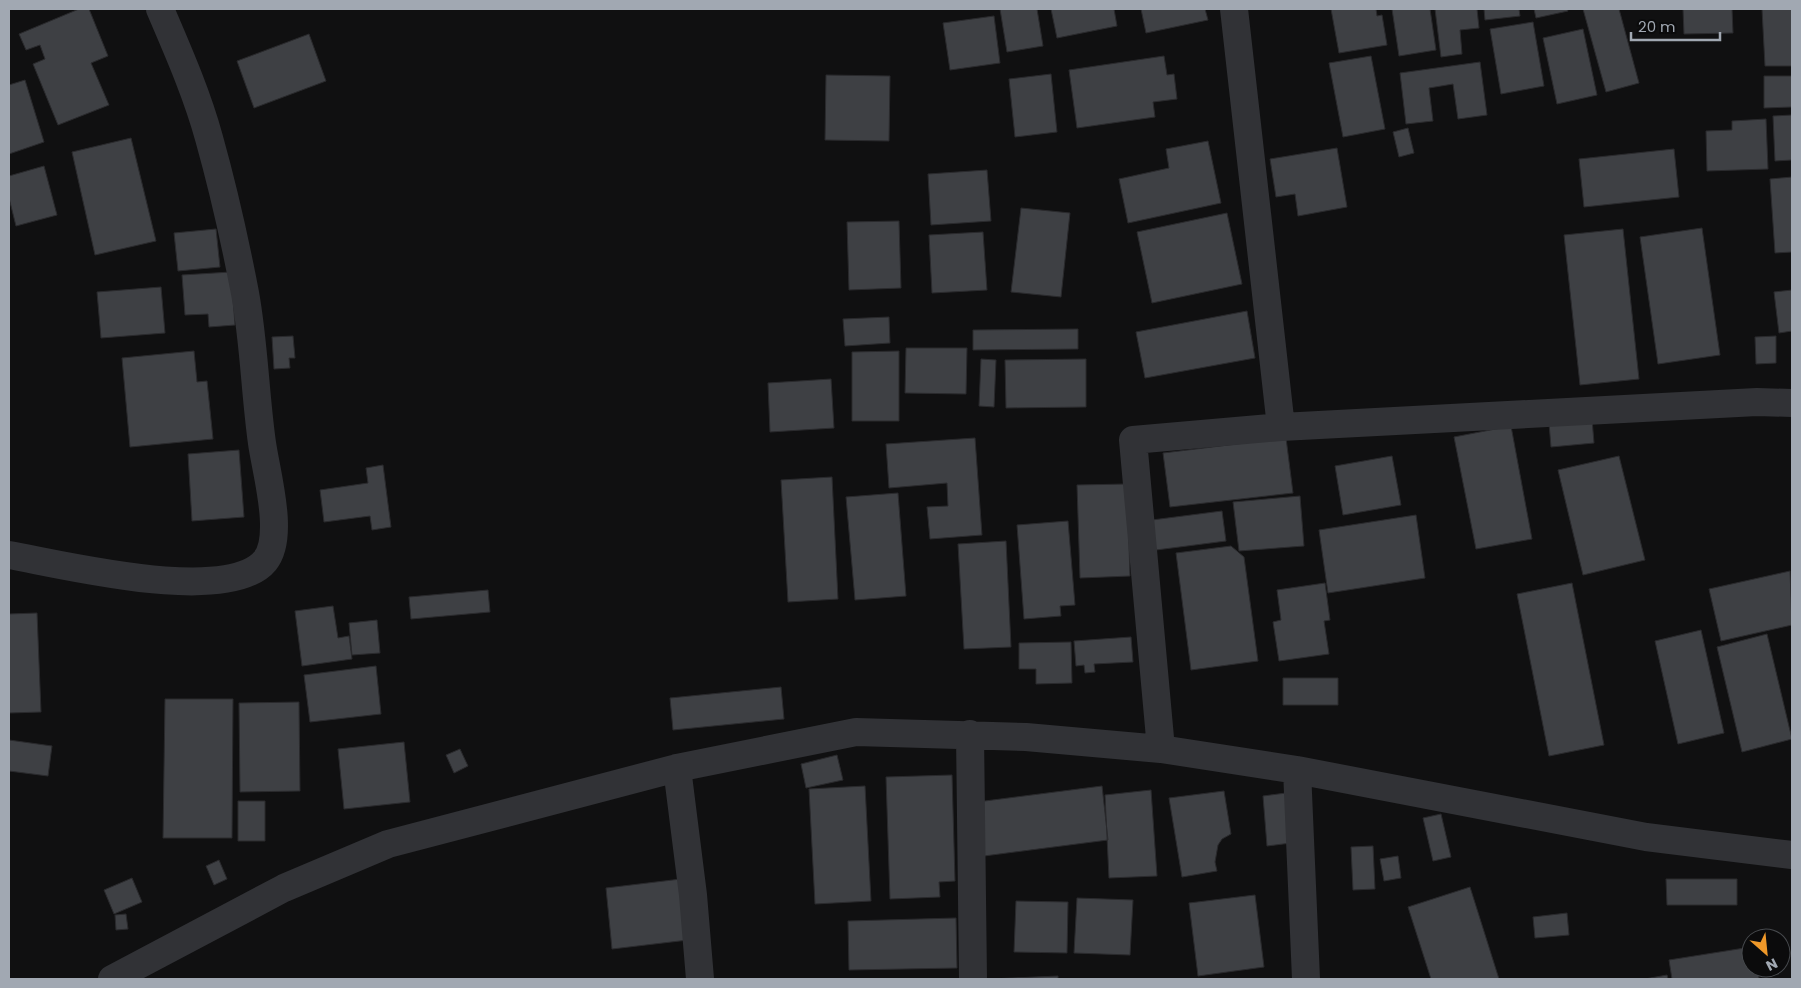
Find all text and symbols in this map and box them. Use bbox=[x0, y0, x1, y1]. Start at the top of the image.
scale bar bbox=[1631, 10, 1720, 42]
text: 20 m bbox=[1638, 16, 1676, 37]
north arrow bbox=[1741, 928, 1791, 978]
text: N bbox=[1763, 953, 1781, 976]

